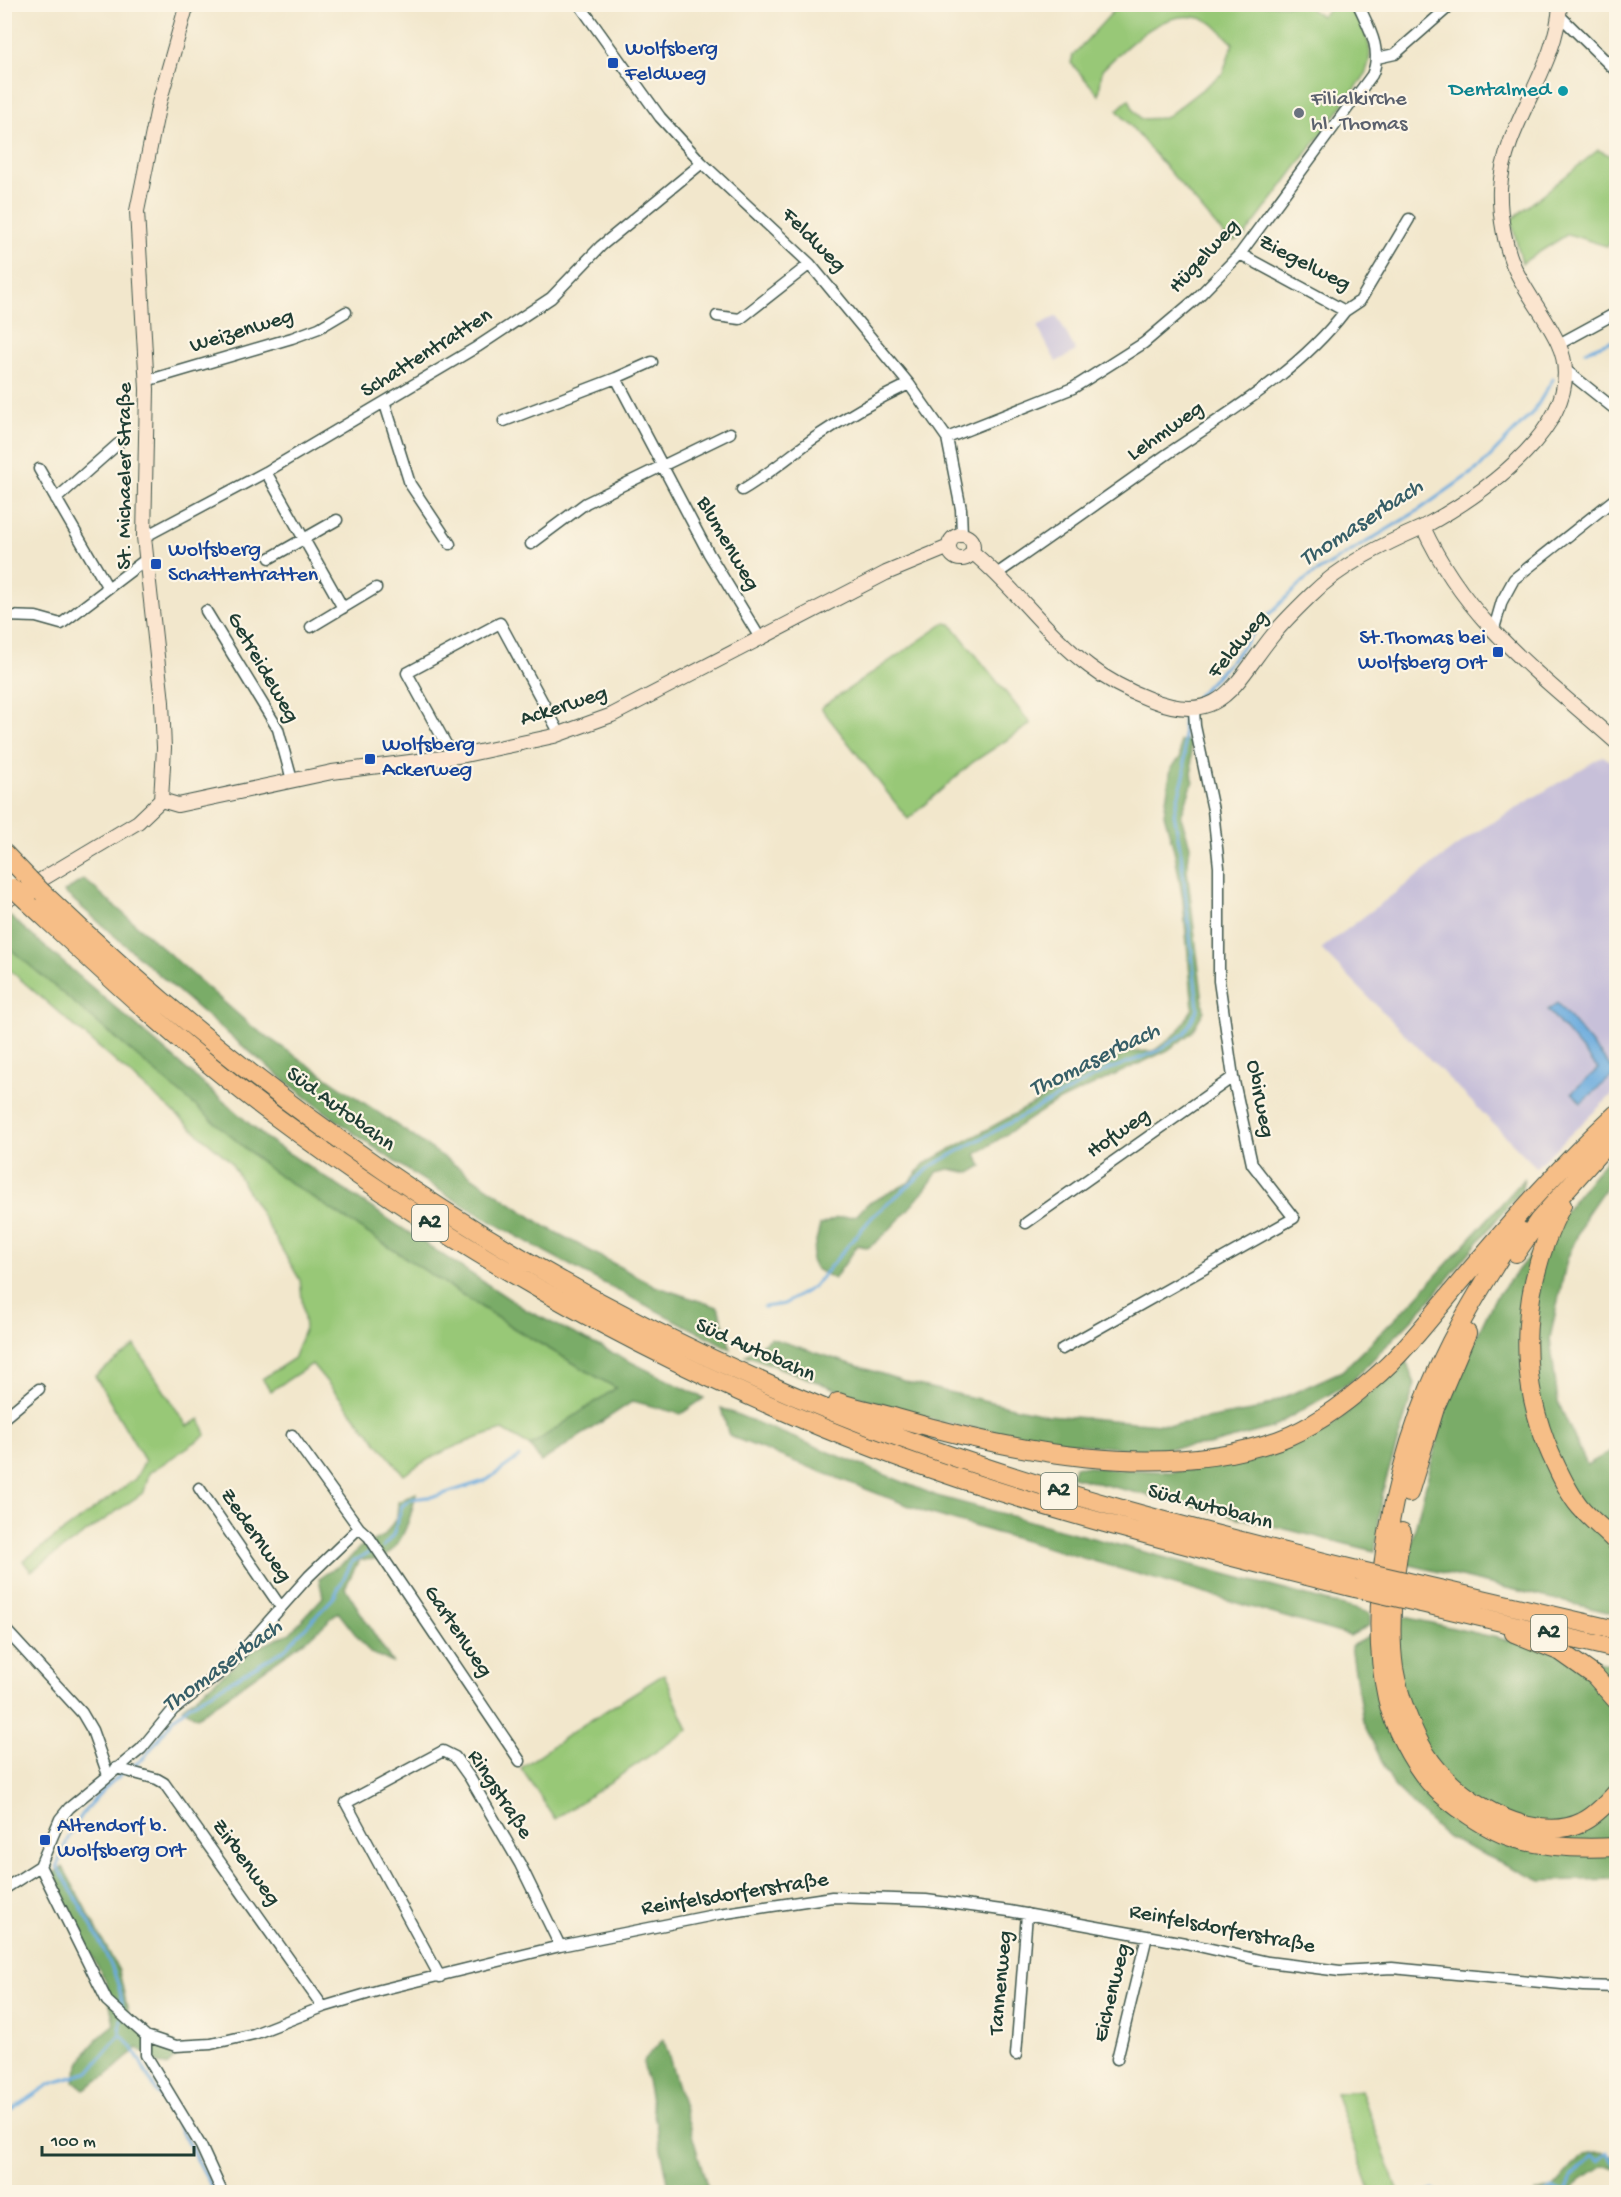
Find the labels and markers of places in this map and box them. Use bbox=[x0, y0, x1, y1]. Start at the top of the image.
place label: Wolfsberg Feldweg bbox=[624, 37, 718, 88]
marker: Wolfsberg Feldweg bbox=[606, 56, 620, 70]
place label: Dentalmed bbox=[1447, 78, 1553, 104]
marker: Dentalmed bbox=[1556, 84, 1570, 98]
place label: Filialkirche hl. Thomas bbox=[1310, 87, 1408, 138]
marker: Filialkirche hl. Thomas bbox=[1292, 106, 1306, 120]
place label: Wolfsberg Schattentratten bbox=[168, 538, 319, 589]
marker: Wolfsberg Schattentratten bbox=[149, 557, 163, 571]
place label: St.Thomas bei Wolfsberg Ort bbox=[1358, 626, 1488, 677]
marker: St.Thomas bei Wolfsberg Ort bbox=[1491, 645, 1505, 659]
place label: Wolfsberg Ackerweg bbox=[382, 733, 475, 784]
marker: Wolfsberg Ackerweg bbox=[363, 752, 377, 766]
place label: Altendorf b. Wolfsberg Ort bbox=[57, 1814, 187, 1865]
marker: Altendorf b. Wolfsberg Ort bbox=[38, 1833, 52, 1847]

